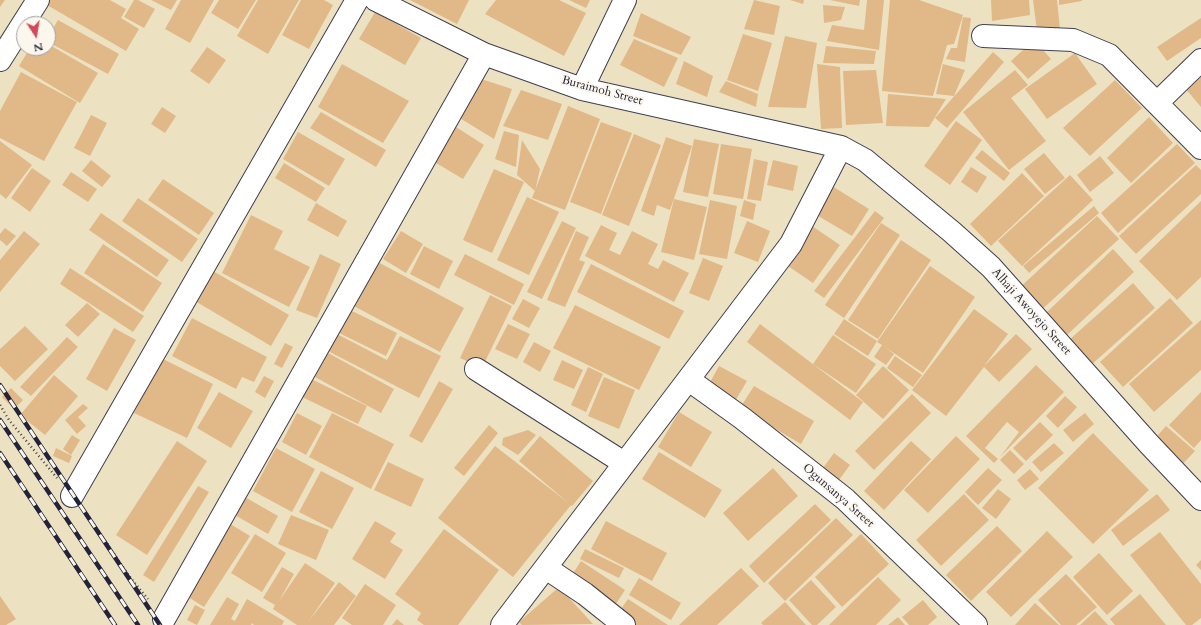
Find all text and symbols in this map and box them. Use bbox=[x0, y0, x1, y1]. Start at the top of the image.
north arrow bbox=[16, 16, 56, 56]
text: N bbox=[32, 39, 45, 56]
street label: Buraimoh Street bbox=[560, 73, 644, 109]
street label: Alhaji Awoyejo Street bbox=[988, 266, 1074, 358]
street label: Ogunsanya Street bbox=[799, 461, 877, 531]

